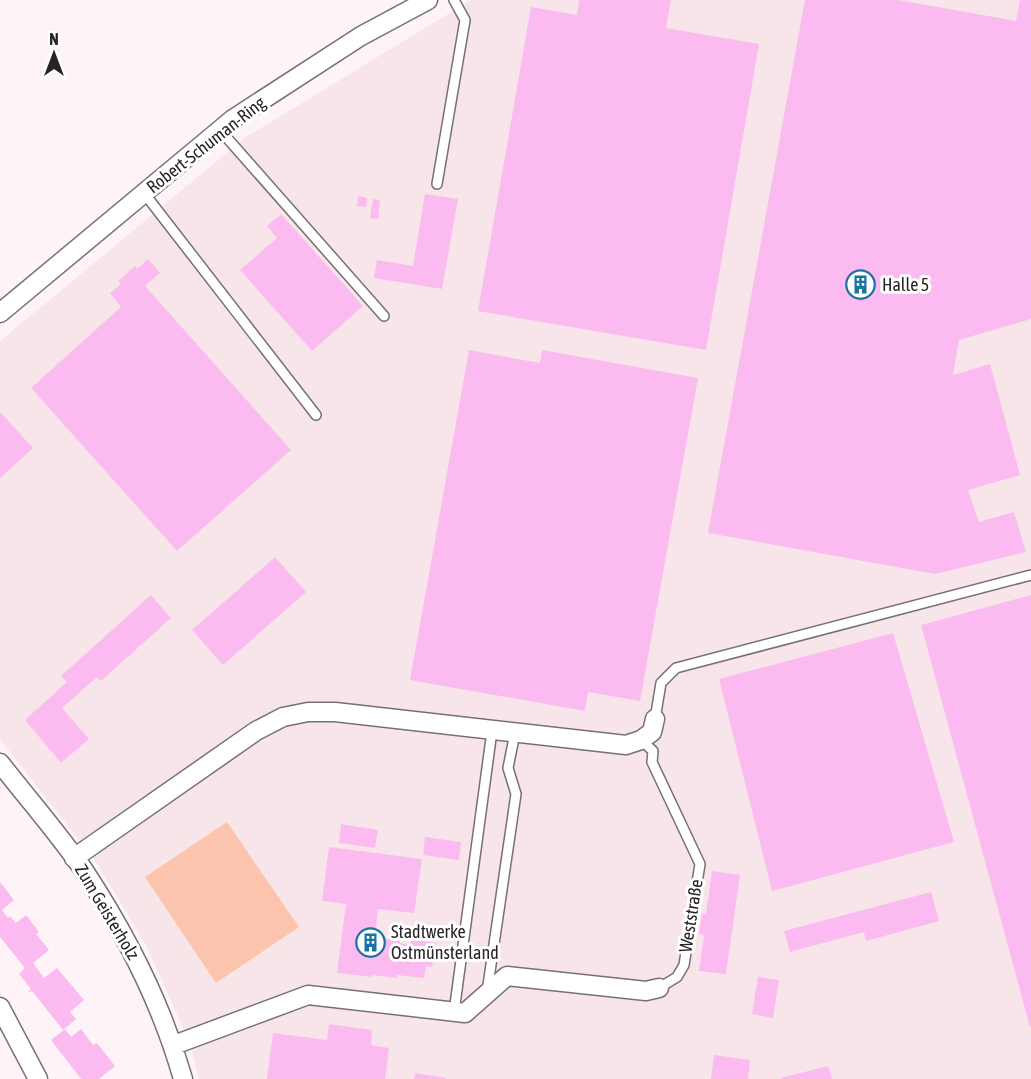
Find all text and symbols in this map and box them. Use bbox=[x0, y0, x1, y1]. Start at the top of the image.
north arrow bbox=[24, 24, 84, 84]
text: N bbox=[49, 30, 59, 48]
street label: Robert-Schuman-Ring bbox=[142, 92, 269, 197]
building icon: Halle 5 bbox=[845, 269, 877, 301]
place label: Halle 5 bbox=[882, 274, 929, 295]
street label: Zum Geisterholz bbox=[71, 860, 144, 964]
street label: Weststraße bbox=[674, 878, 707, 954]
place label: Stadtwerke Ostmünsterland bbox=[391, 921, 499, 963]
building icon: Stadtwerke Ostmünsterland bbox=[354, 926, 386, 958]

